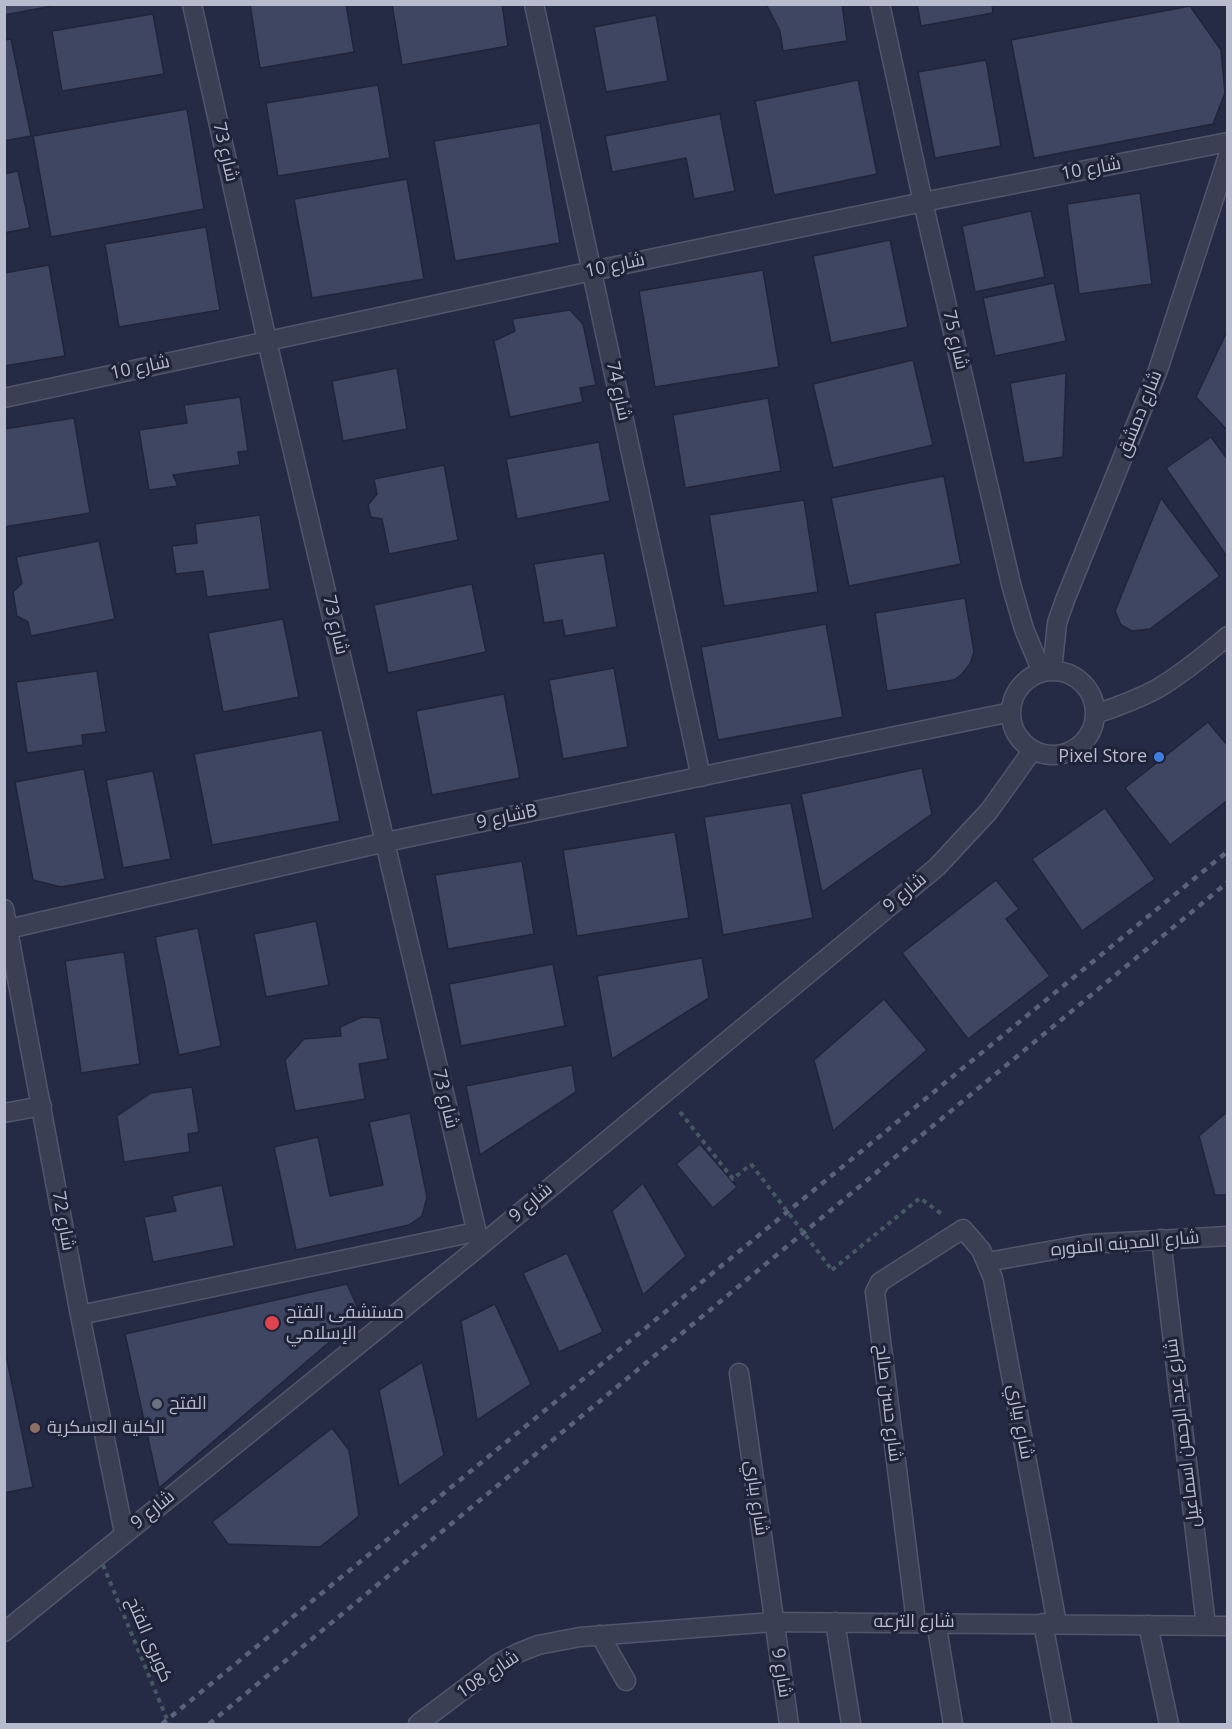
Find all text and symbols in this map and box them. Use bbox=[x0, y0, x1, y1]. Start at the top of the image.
street label: شارع 73 bbox=[208, 120, 242, 184]
street label: شارع 10 bbox=[1059, 153, 1123, 185]
street label: شارع 10 bbox=[583, 249, 647, 283]
street label: شارع 75 bbox=[938, 308, 972, 372]
street label: شارع 10 bbox=[108, 351, 172, 385]
street label: شارع 74 bbox=[601, 359, 635, 423]
street label: شارع دمشق bbox=[1113, 368, 1167, 460]
street label: شارع 73 bbox=[318, 593, 352, 657]
place label: Pixel Store bbox=[1058, 746, 1147, 768]
marker: Pixel Store bbox=[1152, 750, 1166, 764]
street label: شارع 9B bbox=[475, 800, 539, 834]
street label: شارع 9 bbox=[879, 869, 931, 917]
street label: شارع 73 bbox=[428, 1067, 462, 1131]
street label: شارع 9 bbox=[505, 1179, 557, 1227]
street label: شارع 72 bbox=[47, 1190, 79, 1252]
street label: شارع المدينه المنوره bbox=[1050, 1227, 1200, 1261]
place label: مستشفى الفتح الإسلامي bbox=[286, 1302, 404, 1344]
marker: مستشفى الفتح الإسلامي bbox=[263, 1314, 281, 1332]
street label: شارع عبد الرحمن اسماعيل bbox=[1161, 1337, 1205, 1529]
street label: شارع حسن صالح bbox=[870, 1343, 906, 1463]
street label: شارع بياري bbox=[1003, 1383, 1037, 1461]
place label: الفتح bbox=[169, 1393, 207, 1415]
marker: الفتح bbox=[150, 1397, 164, 1411]
place label: الكلية العسكرية bbox=[47, 1417, 165, 1439]
marker: الكلية العسكرية bbox=[28, 1421, 42, 1435]
street label: شارع بباري bbox=[740, 1459, 772, 1537]
street label: شارع 9 bbox=[127, 1486, 179, 1534]
street label: كوبرى الفتح bbox=[121, 1594, 177, 1686]
street label: شارع الترعه bbox=[873, 1611, 955, 1633]
street label: شارع 108 bbox=[453, 1646, 523, 1704]
street label: شارع 9 bbox=[766, 1647, 796, 1699]

